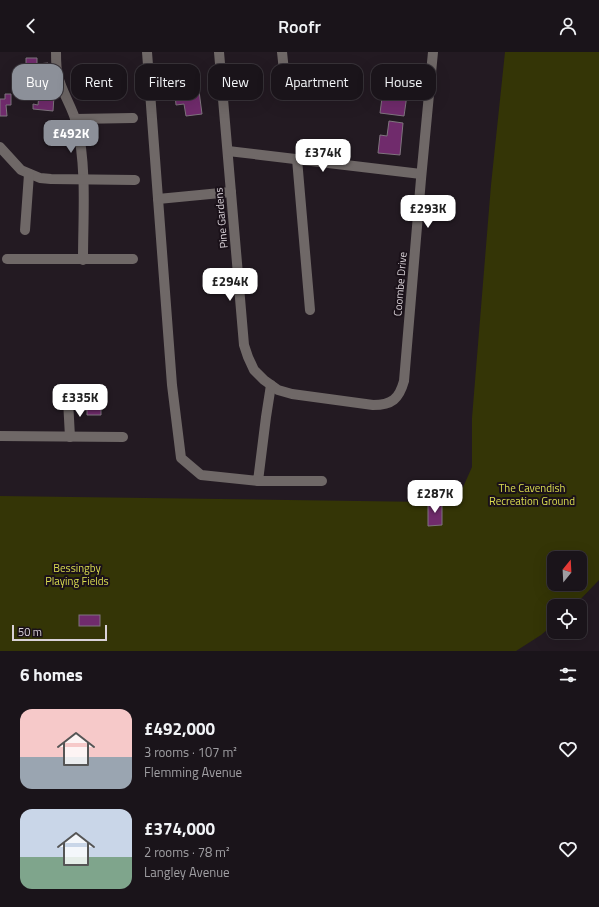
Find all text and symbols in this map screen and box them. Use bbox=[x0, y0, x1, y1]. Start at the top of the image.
text: Roofr bbox=[278, 13, 321, 40]
icon: back bbox=[20, 15, 42, 37]
icon: person bbox=[557, 15, 579, 37]
chip: Buy bbox=[12, 64, 63, 100]
chip: Rent bbox=[71, 64, 127, 100]
chip: Filters bbox=[135, 64, 200, 100]
chip: New bbox=[208, 64, 263, 100]
chip: Apartment bbox=[271, 64, 363, 100]
chip: House bbox=[371, 64, 436, 100]
pin: £492K bbox=[43, 120, 99, 154]
text: £492K bbox=[53, 123, 89, 143]
pin: £374K bbox=[295, 139, 351, 173]
text: £374K bbox=[305, 142, 341, 162]
street label: Pine Gardens bbox=[210, 187, 232, 249]
pin: £293K bbox=[400, 195, 456, 229]
text: £293K bbox=[410, 198, 446, 218]
street label: Coombe Drive bbox=[389, 251, 411, 317]
pin: £294K bbox=[202, 268, 258, 302]
text: £294K bbox=[212, 271, 248, 291]
pin: £335K bbox=[52, 384, 108, 418]
text: £335K bbox=[62, 387, 98, 407]
pin: £287K bbox=[407, 480, 463, 514]
park label: The Cavendish Recreation Ground bbox=[489, 480, 575, 509]
text: £287K bbox=[417, 483, 453, 503]
north arrow bbox=[547, 551, 587, 591]
map controls bbox=[547, 551, 587, 639]
park label: Bessingby Playing Fields bbox=[45, 560, 109, 589]
button: locate bbox=[547, 599, 587, 639]
scale bar bbox=[12, 623, 107, 642]
text: 50 m bbox=[18, 624, 42, 640]
text: 6 homes bbox=[20, 662, 83, 688]
icon: filters bbox=[557, 664, 579, 686]
text: £492,000 bbox=[144, 716, 215, 742]
icon: home bbox=[52, 725, 100, 773]
icon: heart bbox=[557, 738, 579, 760]
text: 3 rooms · 107 m² bbox=[144, 742, 237, 762]
text: Flemming Avenue bbox=[144, 762, 242, 782]
text: £374,000 bbox=[144, 816, 215, 842]
icon: home bbox=[52, 825, 100, 873]
icon: heart bbox=[557, 838, 579, 860]
text: 2 rooms · 78 m² bbox=[144, 842, 230, 862]
text: Langley Avenue bbox=[144, 862, 230, 882]

